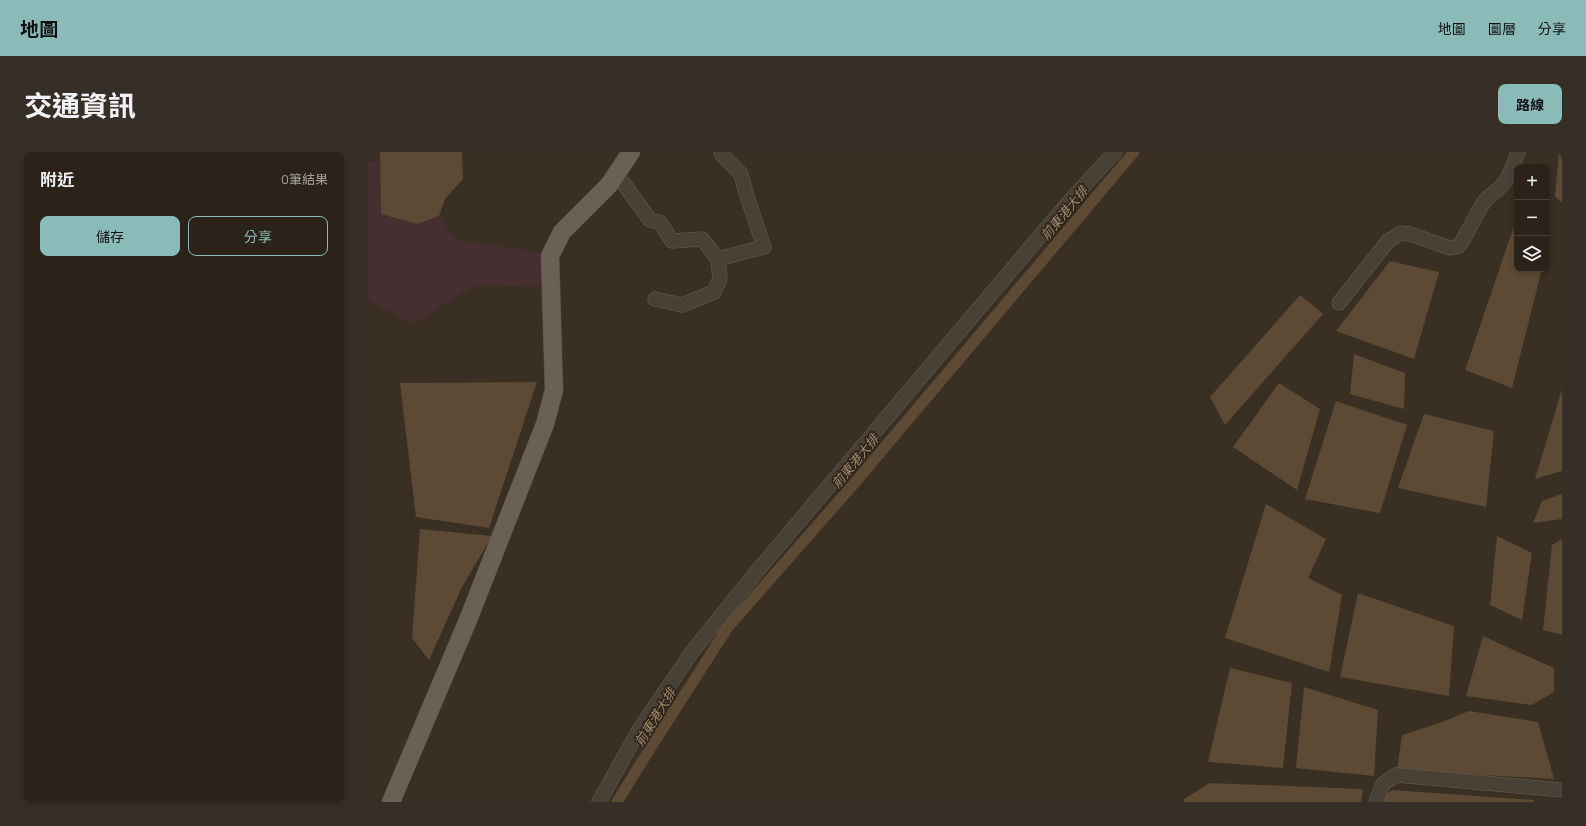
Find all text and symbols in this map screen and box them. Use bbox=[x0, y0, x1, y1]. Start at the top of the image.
text: 地圖 bbox=[20, 16, 58, 42]
text: 地圖 bbox=[1438, 19, 1466, 38]
text: 圖層 bbox=[1488, 19, 1516, 38]
text: 分享 bbox=[1538, 19, 1566, 38]
button: 路線 bbox=[1498, 84, 1562, 124]
text: 交通資訊 bbox=[24, 86, 136, 124]
map controls bbox=[1514, 164, 1550, 272]
button: + bbox=[1514, 164, 1550, 200]
text: 附近 bbox=[40, 168, 74, 191]
text: 0筆結果 bbox=[281, 170, 328, 188]
water label: 前東港大排 bbox=[1036, 181, 1093, 244]
button: − bbox=[1514, 200, 1550, 236]
button: 儲存 bbox=[40, 216, 180, 256]
button: 分享 bbox=[188, 216, 328, 256]
button: layers bbox=[1514, 236, 1550, 272]
water label: 前東港大排 bbox=[827, 429, 884, 492]
water label: 前東港大排 bbox=[630, 683, 681, 749]

